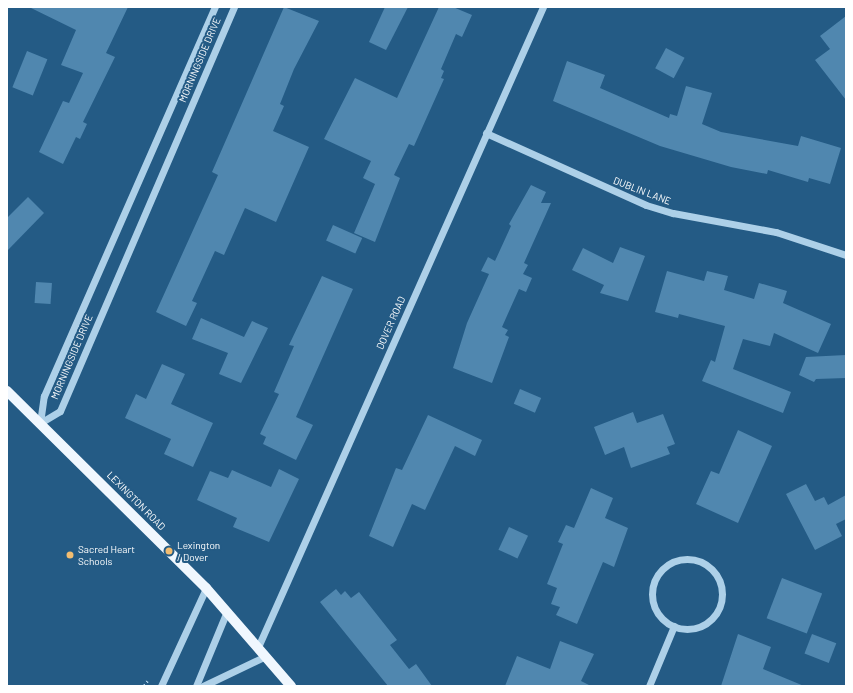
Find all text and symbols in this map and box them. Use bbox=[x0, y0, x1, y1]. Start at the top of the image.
street label: MORNINGSIDE DRIVE bbox=[177, 16, 223, 104]
street label: DUBLIN LANE bbox=[611, 175, 673, 207]
street label: DOVER ROAD bbox=[374, 295, 408, 351]
street label: MORNINGSIDE DRIVE bbox=[49, 313, 95, 401]
street label: LEXINGTON ROAD bbox=[104, 469, 168, 533]
place label: Lexington / Dover bbox=[177, 539, 220, 562]
place label: Sacred Heart Schools bbox=[78, 543, 135, 566]
marker: Lexington / Dover bbox=[164, 546, 174, 556]
marker: Sacred Heart Schools bbox=[65, 550, 75, 560]

